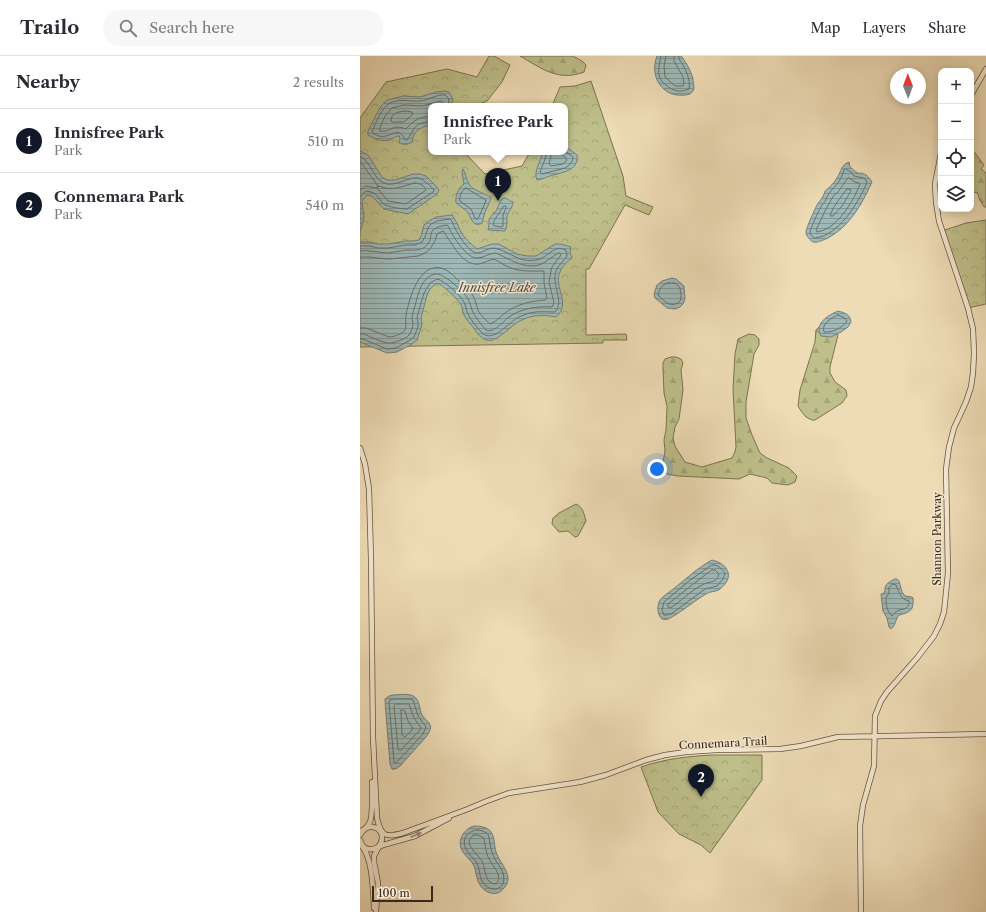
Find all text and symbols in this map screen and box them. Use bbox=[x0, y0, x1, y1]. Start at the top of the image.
search box bbox=[103, 10, 383, 46]
text: Trailo bbox=[20, 16, 79, 39]
icon: search bbox=[117, 17, 139, 39]
text: Search here bbox=[149, 18, 234, 37]
text: Map bbox=[810, 19, 840, 37]
text: Layers bbox=[862, 19, 906, 37]
text: Share bbox=[928, 19, 966, 37]
north arrow bbox=[890, 68, 926, 104]
map controls bbox=[938, 68, 974, 212]
button: + bbox=[938, 68, 974, 104]
text: Nearby bbox=[16, 72, 80, 92]
text: 2 results bbox=[293, 74, 344, 90]
popup bbox=[428, 103, 568, 155]
button: − bbox=[938, 104, 974, 140]
text: Innisfree Park bbox=[443, 112, 553, 131]
text: Innisfree Park bbox=[54, 123, 164, 142]
text: Park bbox=[443, 131, 471, 147]
text: 1 bbox=[26, 133, 32, 149]
text: 510 m bbox=[308, 133, 344, 149]
button: locate bbox=[938, 140, 974, 176]
text: Park bbox=[54, 142, 82, 158]
pin: 1 bbox=[485, 168, 511, 201]
button: layers bbox=[938, 176, 974, 212]
text: Connemara Park bbox=[54, 187, 184, 206]
text: 2 bbox=[25, 197, 33, 213]
text: 540 m bbox=[306, 197, 344, 213]
text: Park bbox=[54, 206, 82, 222]
water label: Innisfree Lake bbox=[457, 280, 537, 295]
your location bbox=[647, 459, 667, 479]
street label: Shannon Parkway bbox=[930, 491, 944, 586]
street label: Connemara Trail bbox=[678, 734, 768, 752]
pin: 2 bbox=[688, 764, 714, 797]
one-way arrow bbox=[410, 831, 422, 837]
scale bar bbox=[372, 884, 433, 903]
text: 100 m bbox=[378, 886, 410, 900]

